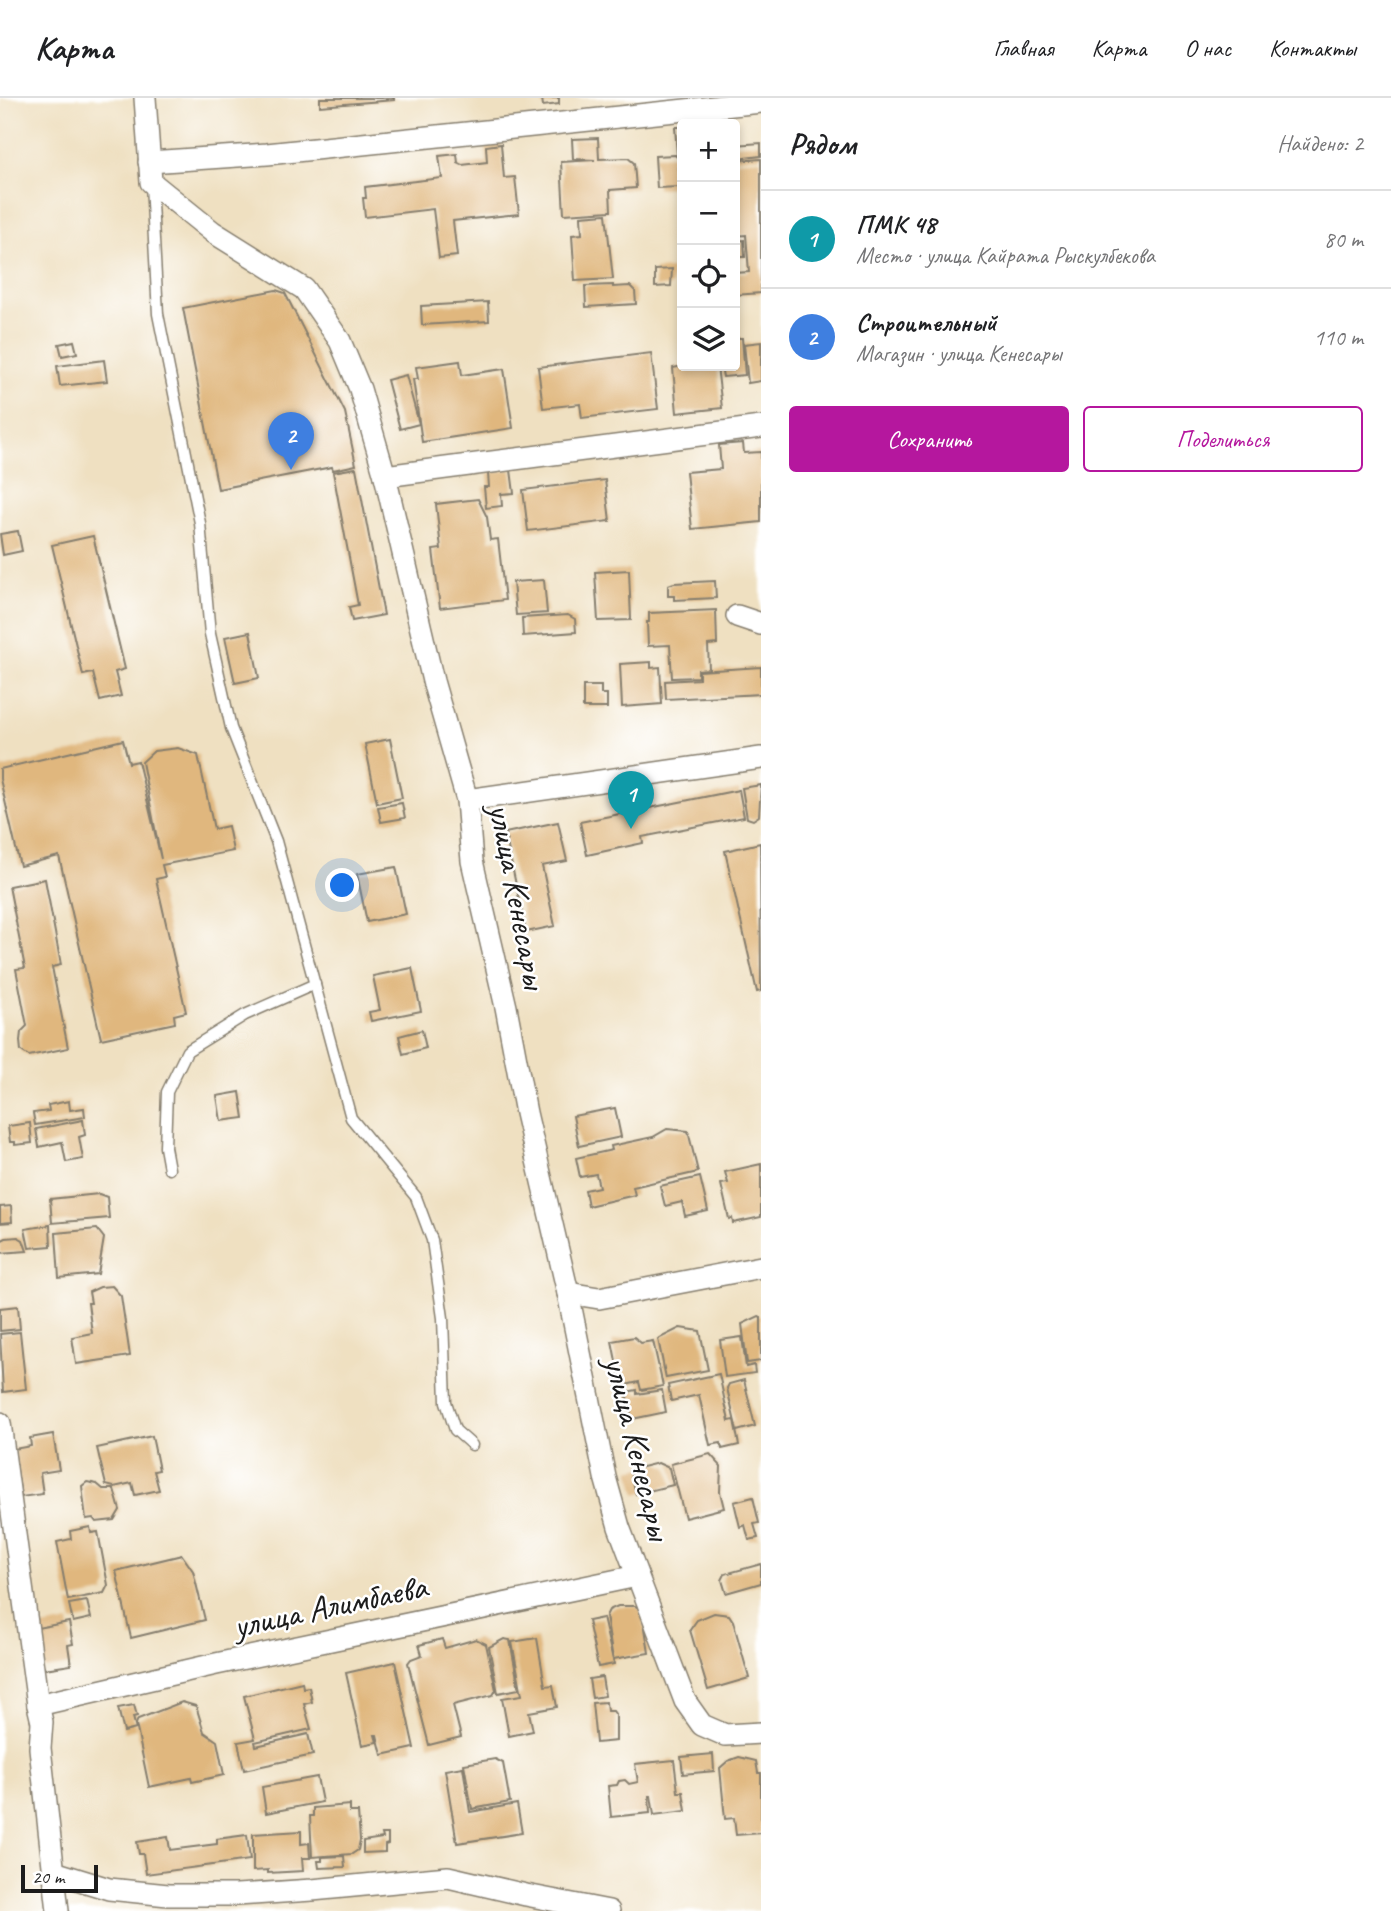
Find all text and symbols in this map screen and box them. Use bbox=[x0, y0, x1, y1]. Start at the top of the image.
text: Карта bbox=[35, 27, 114, 69]
text: Главная bbox=[993, 33, 1054, 63]
text: Карта bbox=[1092, 33, 1146, 63]
text: О нас bbox=[1184, 33, 1231, 63]
text: Контакты bbox=[1269, 33, 1356, 63]
map controls bbox=[677, 119, 740, 371]
button: + bbox=[677, 119, 740, 182]
text: Рядом bbox=[789, 125, 856, 163]
text: Найдено: 2 bbox=[1277, 129, 1363, 158]
button: − bbox=[677, 182, 740, 245]
text: ПМК 48 bbox=[856, 208, 936, 241]
text: 1 bbox=[807, 225, 817, 254]
text: 80 m bbox=[1324, 225, 1363, 254]
text: Место · улица Кайрата Рыскулбекова bbox=[856, 241, 1155, 270]
button: locate bbox=[677, 245, 740, 308]
text: Строительный bbox=[856, 306, 996, 339]
button: layers bbox=[677, 308, 740, 371]
text: 2 bbox=[807, 323, 817, 352]
text: 110 m bbox=[1314, 323, 1363, 352]
text: Магазин · улица Кенесары bbox=[856, 339, 1062, 368]
button: Сохранить bbox=[789, 406, 1069, 472]
button: Поделиться bbox=[1083, 406, 1363, 472]
pin: 2 bbox=[268, 412, 314, 470]
pin: 1 bbox=[608, 771, 654, 829]
street label: улица Кенесары bbox=[478, 798, 558, 995]
your location bbox=[325, 868, 359, 902]
street label: улица Кенесары bbox=[593, 1350, 683, 1547]
street label: улица Алимбаева bbox=[227, 1563, 433, 1649]
scale bar bbox=[21, 1862, 98, 1894]
text: 20 m bbox=[32, 1865, 64, 1889]

